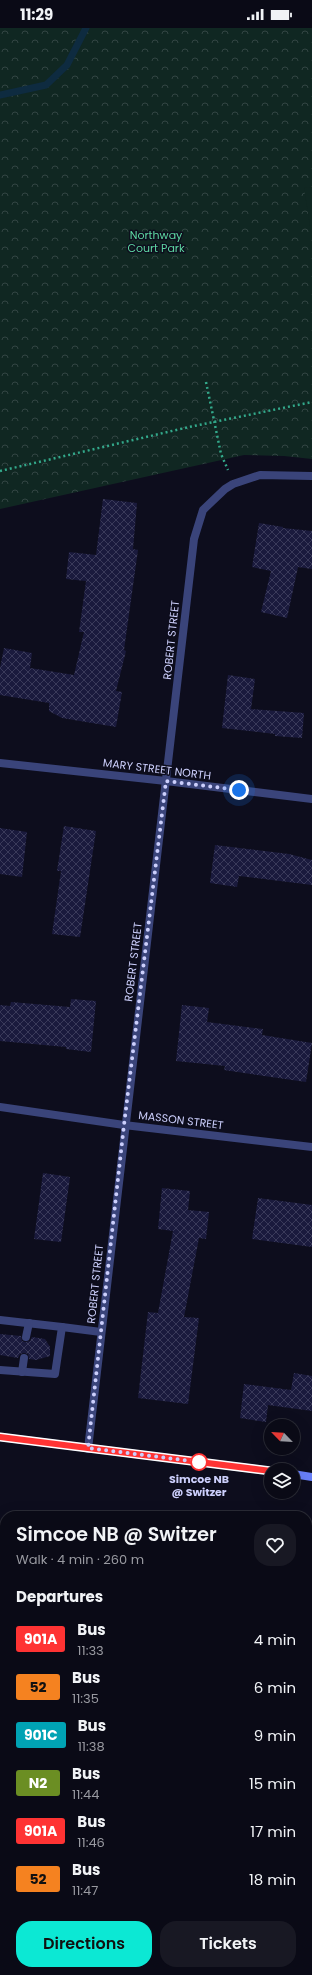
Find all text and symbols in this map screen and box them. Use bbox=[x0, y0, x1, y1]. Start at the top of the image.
text: 11:29 bbox=[20, 4, 53, 25]
park label: Northway Court Park bbox=[127, 227, 185, 256]
street label: ROBERT STREET bbox=[159, 600, 183, 680]
street label: MARY STREET NORTH bbox=[102, 754, 212, 784]
your location bbox=[229, 780, 249, 800]
street label: ROBERT STREET bbox=[120, 921, 146, 1002]
street label: MASSON STREET bbox=[138, 1107, 224, 1133]
street label: ROBERT STREET bbox=[83, 1244, 107, 1324]
north arrow bbox=[264, 1419, 300, 1455]
map controls bbox=[264, 1419, 300, 1499]
marker: Simcoe NB @ Switzer bbox=[190, 1453, 208, 1471]
button: layers bbox=[264, 1463, 300, 1499]
place label: Simcoe NB @ Switzer bbox=[169, 1471, 229, 1500]
text: Simcoe NB @ Switzer bbox=[16, 1521, 217, 1548]
button: heart bbox=[254, 1524, 296, 1566]
text: Walk · 4 min · 260 m bbox=[16, 1550, 144, 1569]
text: Departures bbox=[16, 1586, 103, 1607]
text: Bus bbox=[77, 1619, 106, 1640]
text: 901A bbox=[24, 1629, 57, 1649]
text: 4 min bbox=[254, 1629, 296, 1650]
text: 11:33 bbox=[77, 1641, 104, 1660]
text: Bus bbox=[72, 1667, 100, 1688]
text: 52 bbox=[29, 1677, 47, 1697]
text: 6 min bbox=[254, 1677, 296, 1698]
text: 11:35 bbox=[72, 1689, 99, 1708]
text: Bus bbox=[78, 1715, 106, 1736]
text: 901C bbox=[24, 1725, 58, 1745]
text: 9 min bbox=[254, 1725, 296, 1746]
text: 11:38 bbox=[78, 1737, 105, 1756]
text: Bus bbox=[72, 1763, 100, 1784]
text: N2 bbox=[29, 1773, 47, 1793]
text: 15 min bbox=[249, 1773, 296, 1794]
text: 11:44 bbox=[72, 1785, 99, 1804]
text: Bus bbox=[77, 1811, 106, 1832]
text: 901A bbox=[24, 1821, 57, 1841]
text: 17 min bbox=[250, 1821, 296, 1842]
text: 11:46 bbox=[77, 1833, 105, 1852]
text: Bus bbox=[72, 1859, 100, 1880]
text: 52 bbox=[29, 1869, 47, 1889]
text: 18 min bbox=[249, 1869, 296, 1890]
text: 11:47 bbox=[72, 1881, 98, 1900]
button: Directions bbox=[16, 1921, 152, 1967]
button: Tickets bbox=[160, 1921, 296, 1967]

